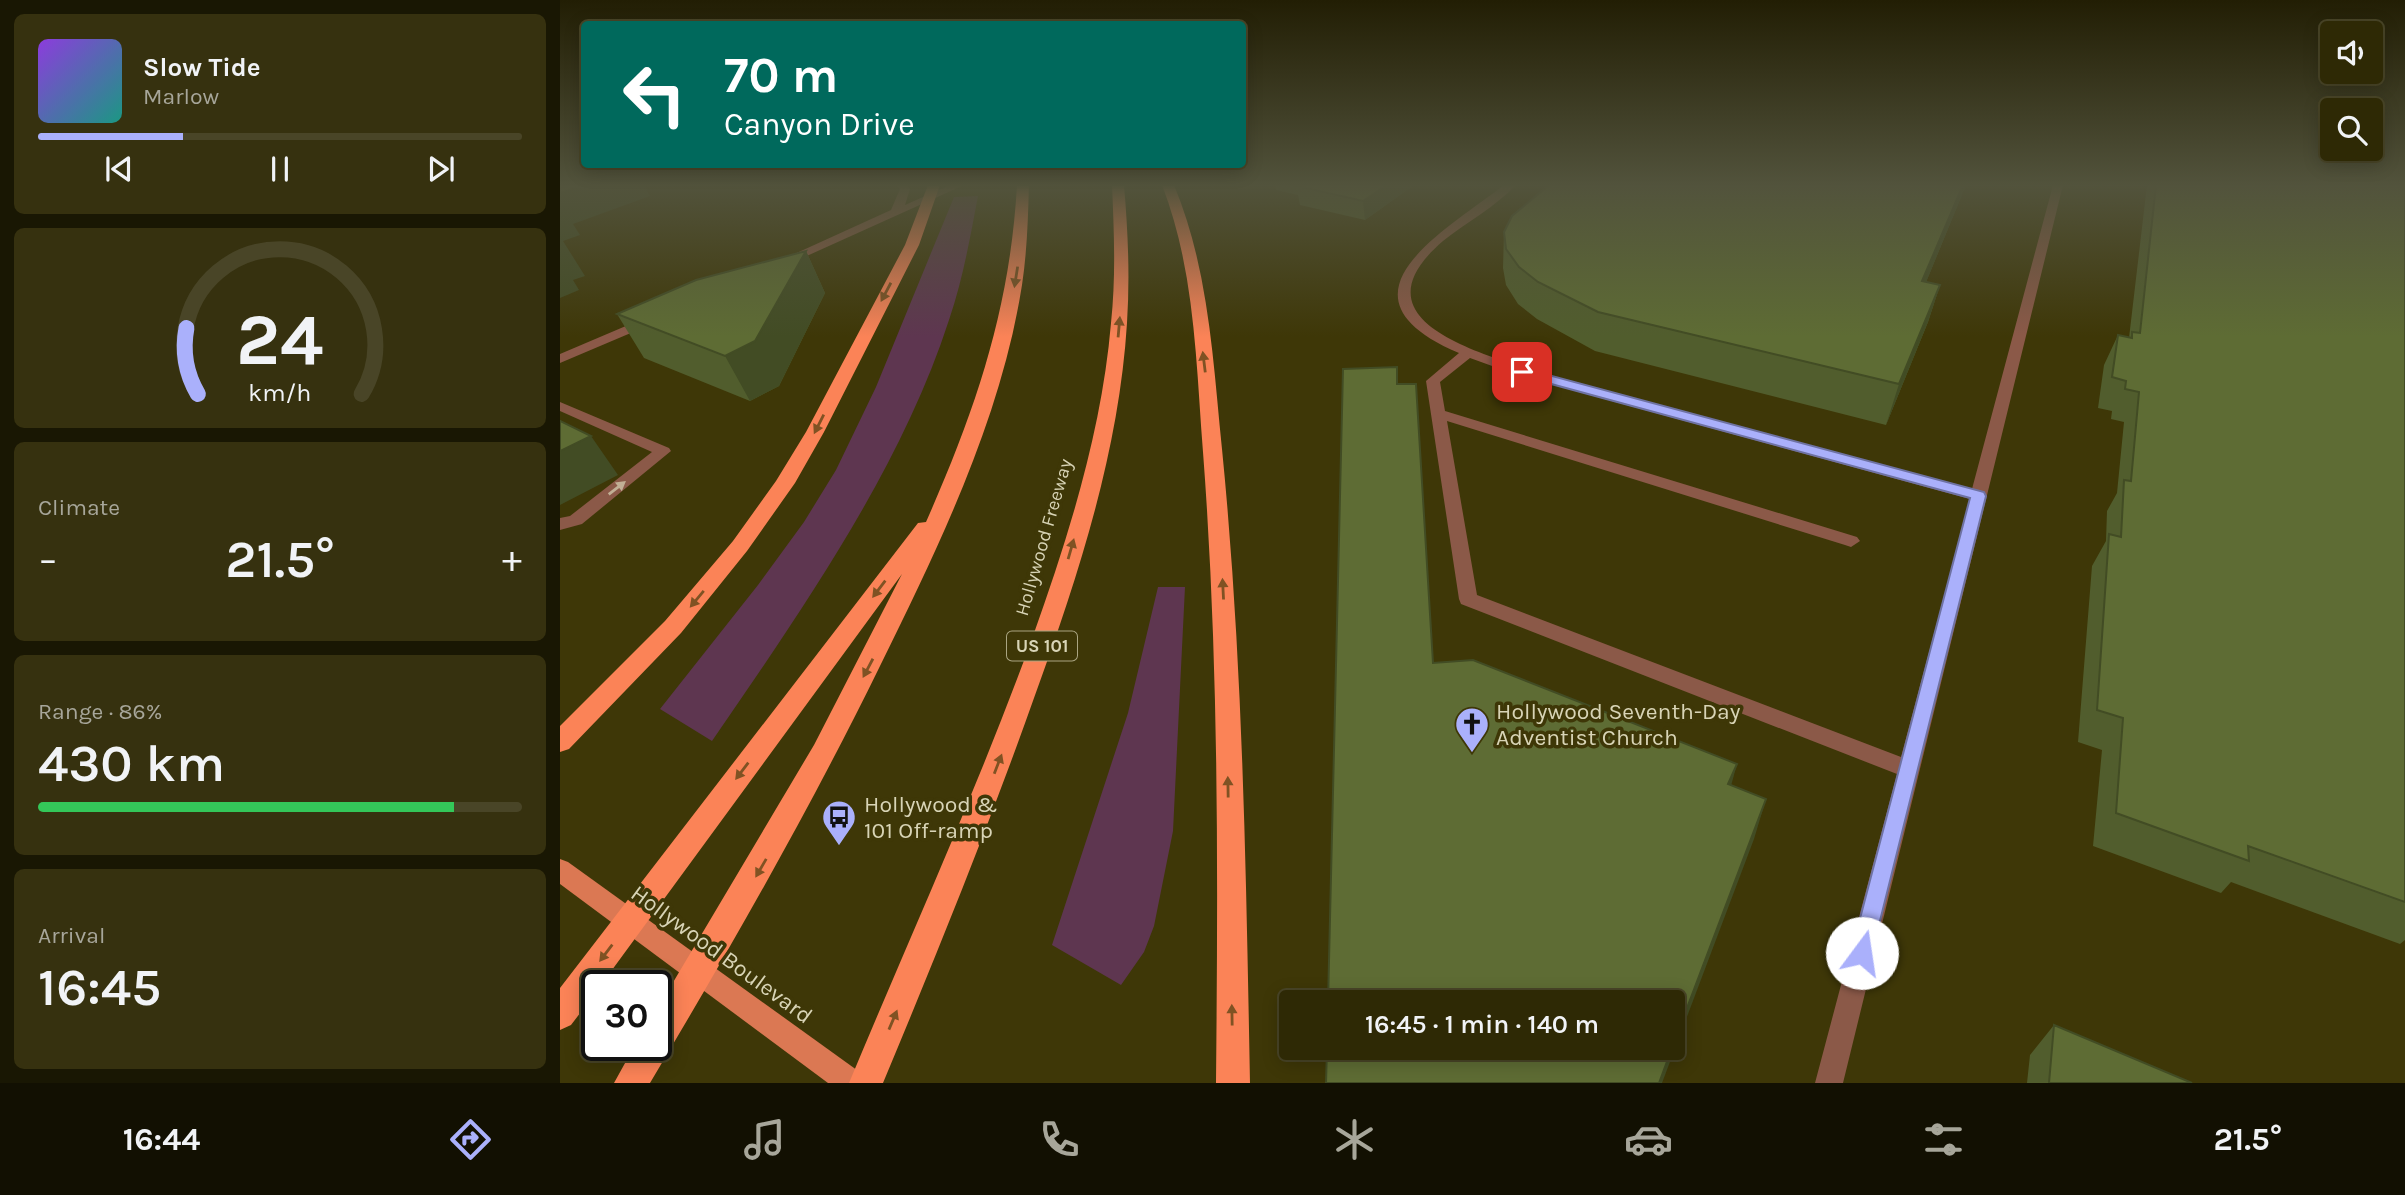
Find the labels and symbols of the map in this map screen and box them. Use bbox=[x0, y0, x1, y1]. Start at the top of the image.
one-way arrow bbox=[1010, 266, 1021, 288]
one-way arrow bbox=[881, 282, 892, 302]
one-way arrow bbox=[1114, 316, 1125, 338]
pin bbox=[1492, 342, 1552, 402]
one-way arrow bbox=[1198, 351, 1209, 373]
one-way arrow bbox=[813, 414, 825, 434]
street label: Hollywood Freeway bbox=[1011, 456, 1077, 618]
one-way arrow bbox=[608, 481, 625, 496]
one-way arrow bbox=[1067, 539, 1077, 560]
one-way arrow bbox=[1217, 578, 1228, 600]
one-way arrow bbox=[872, 580, 886, 598]
one-way arrow bbox=[690, 589, 705, 607]
road number: US 101 bbox=[1007, 632, 1077, 660]
one-way arrow bbox=[862, 658, 874, 677]
place label: Hollywood Seventh-Day Adventist Church bbox=[1496, 698, 1741, 751]
church icon: Hollywood Seventh-Day Adventist Church bbox=[1453, 705, 1491, 754]
one-way arrow bbox=[992, 754, 1003, 775]
one-way arrow bbox=[736, 762, 750, 780]
one-way arrow bbox=[1223, 776, 1234, 798]
place label: Hollywood & 101 Off-ramp bbox=[864, 791, 997, 844]
bus stop icon: Hollywood & 101 Off-ramp bbox=[820, 798, 858, 847]
one-way arrow bbox=[755, 859, 767, 878]
street label: Hollywood Boulevard bbox=[626, 880, 818, 1029]
position arrow bbox=[1825, 916, 1899, 990]
one-way arrow bbox=[599, 944, 613, 962]
speed limit sign: 30 bbox=[581, 970, 672, 1061]
one-way arrow bbox=[1227, 1004, 1238, 1026]
one-way arrow bbox=[888, 1010, 899, 1031]

